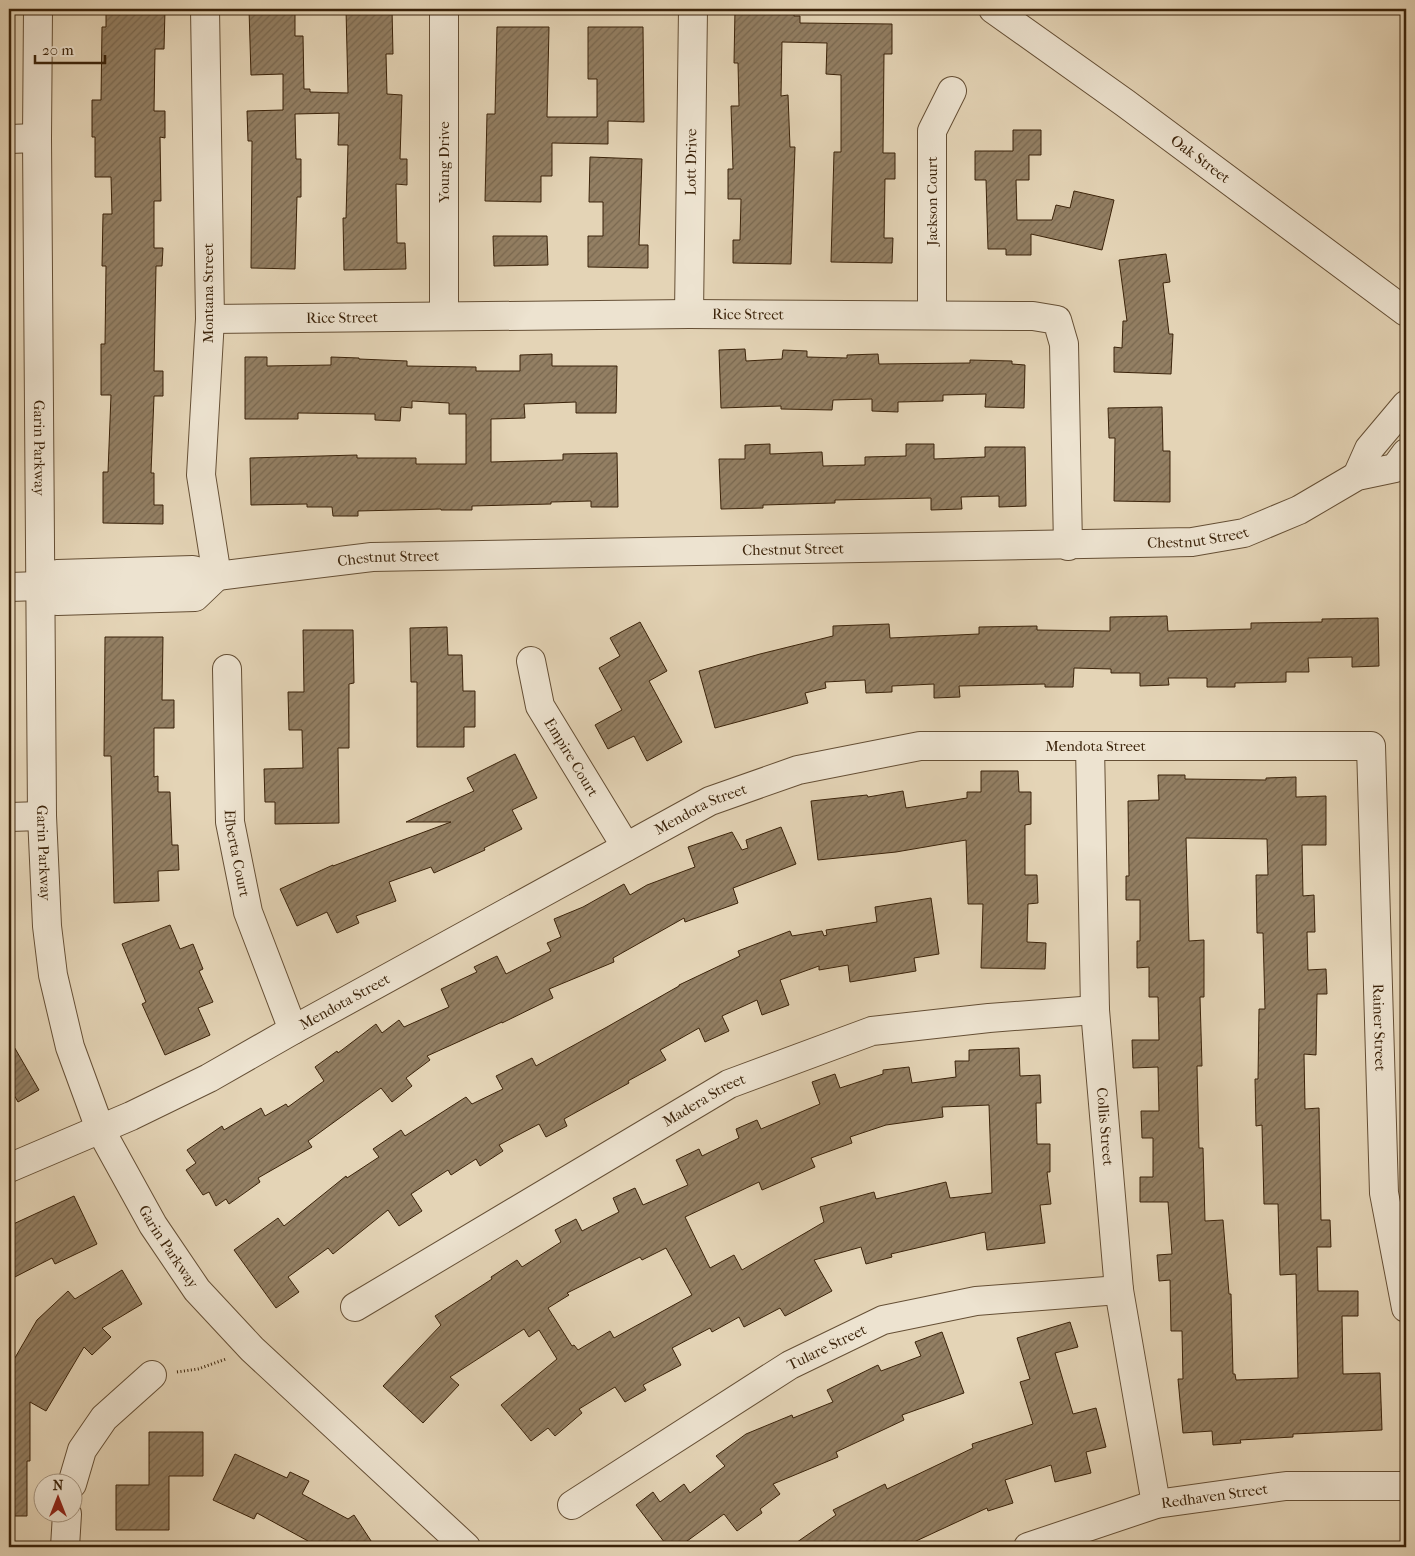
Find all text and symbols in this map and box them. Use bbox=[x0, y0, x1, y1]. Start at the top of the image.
scale bar bbox=[35, 32, 105, 64]
text: 20 m bbox=[42, 41, 74, 59]
street label: Young Drive bbox=[435, 121, 453, 204]
street label: Lott Drive bbox=[682, 128, 700, 196]
street label: Oak Street bbox=[1167, 131, 1234, 187]
street label: Jackson Court bbox=[923, 156, 941, 247]
street label: Montana Street bbox=[199, 242, 217, 343]
street label: Rice Street bbox=[712, 305, 785, 324]
street label: Rice Street bbox=[306, 308, 379, 327]
street label: Garin Parkway bbox=[30, 400, 49, 497]
street label: Chestnut Street bbox=[1147, 523, 1252, 552]
street label: Chestnut Street bbox=[742, 539, 845, 559]
street label: Chestnut Street bbox=[336, 547, 440, 570]
street label: Empire Court bbox=[540, 715, 602, 801]
street label: Mendota Street bbox=[1045, 737, 1146, 755]
street label: Mendota Street bbox=[651, 780, 750, 839]
street label: Garin Parkway bbox=[33, 805, 55, 902]
street label: Elberta Court bbox=[221, 810, 254, 899]
street label: Mendota Street bbox=[296, 969, 394, 1034]
street label: Rainer Street bbox=[1369, 983, 1389, 1072]
street label: Madera Street bbox=[659, 1070, 748, 1130]
street label: Collis Street bbox=[1093, 1087, 1117, 1167]
street label: Garin Parkway bbox=[135, 1202, 203, 1293]
street label: Tulare Street bbox=[784, 1320, 870, 1374]
north arrow bbox=[32, 1474, 82, 1524]
text: N bbox=[53, 1477, 64, 1494]
street label: Redhaven Street bbox=[1160, 1480, 1270, 1512]

